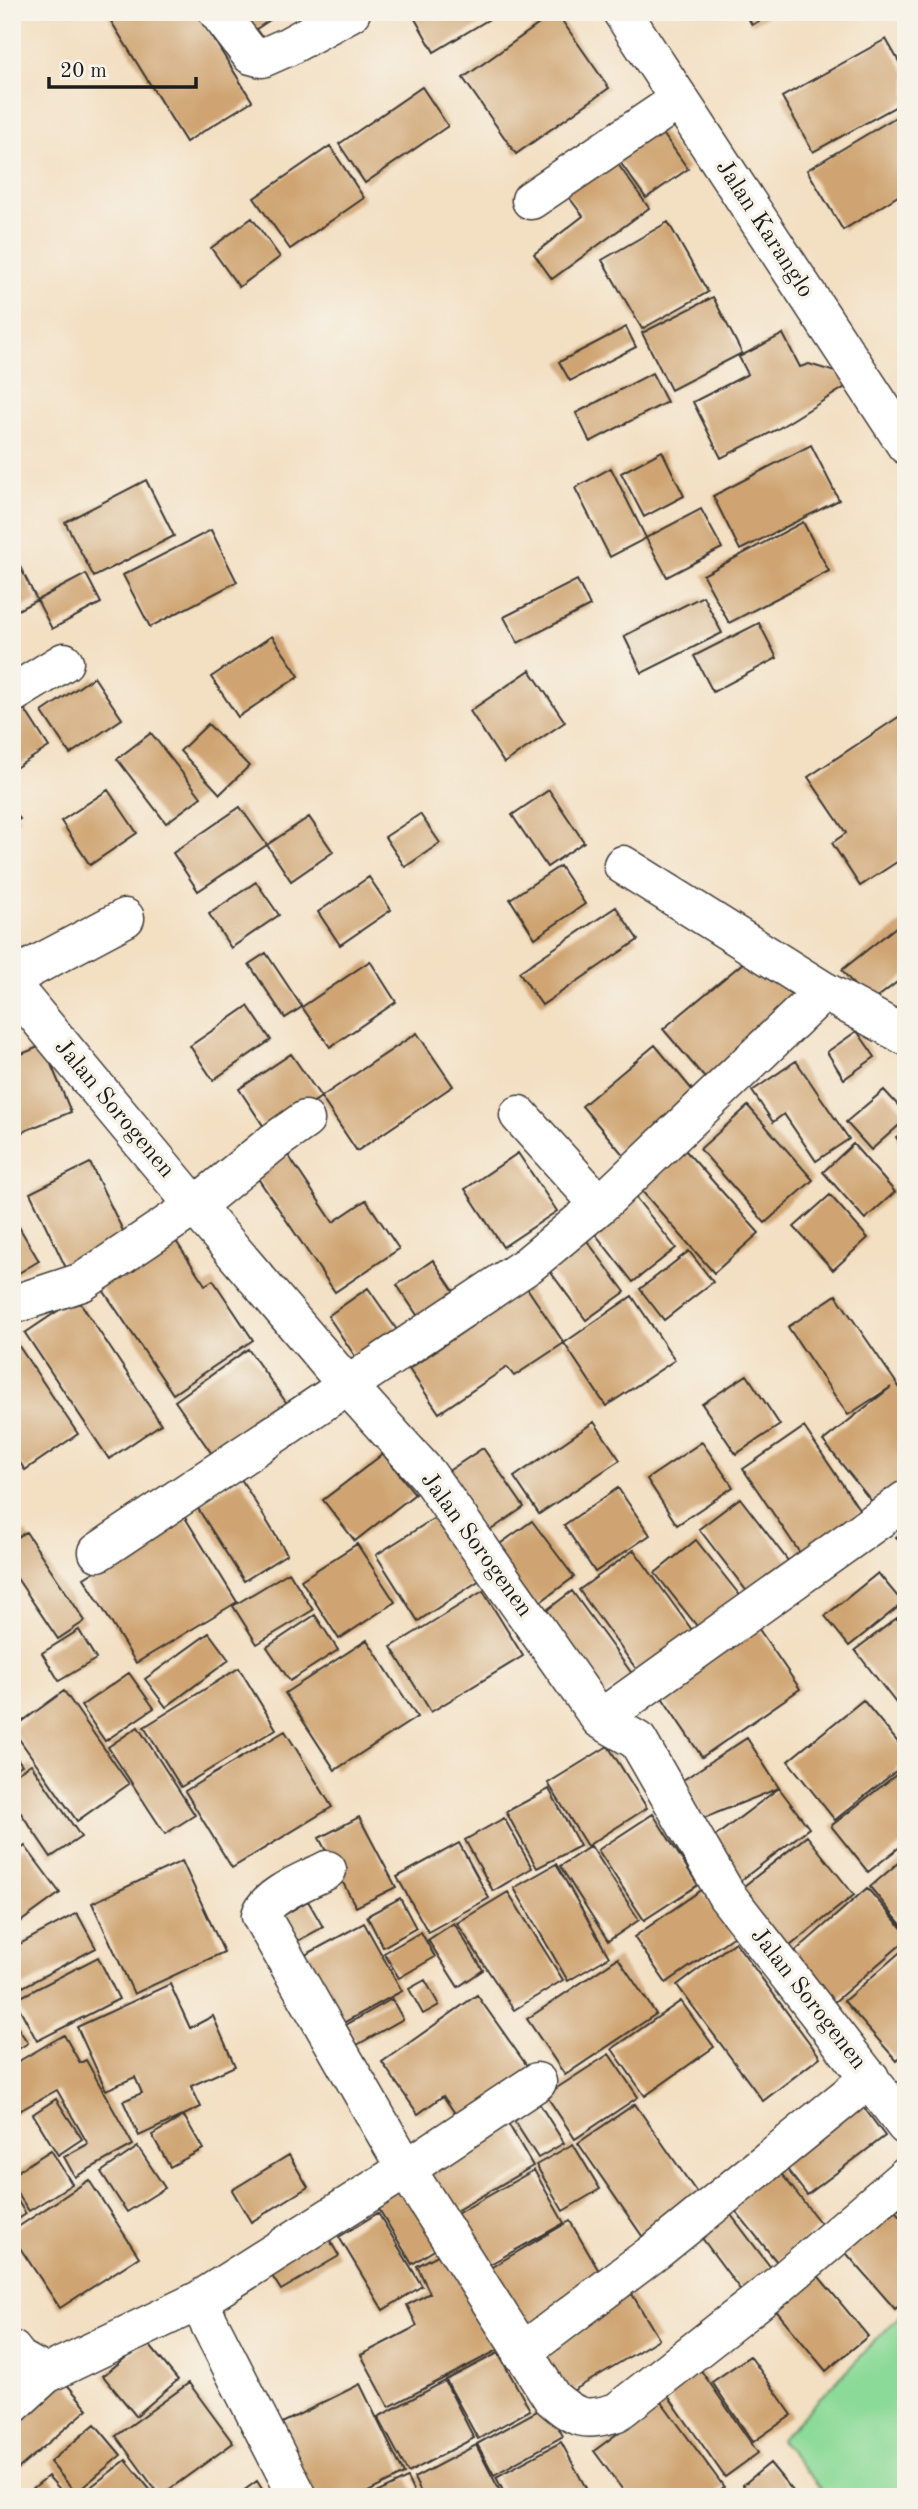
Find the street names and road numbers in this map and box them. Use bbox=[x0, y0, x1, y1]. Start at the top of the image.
street label: Jalan Karanglo bbox=[711, 156, 817, 302]
street label: Jalan Sorogenen bbox=[49, 1035, 179, 1183]
street label: Jalan Sorogenen bbox=[416, 1468, 536, 1622]
street label: Jalan Sorogenen bbox=[745, 1924, 871, 2074]

